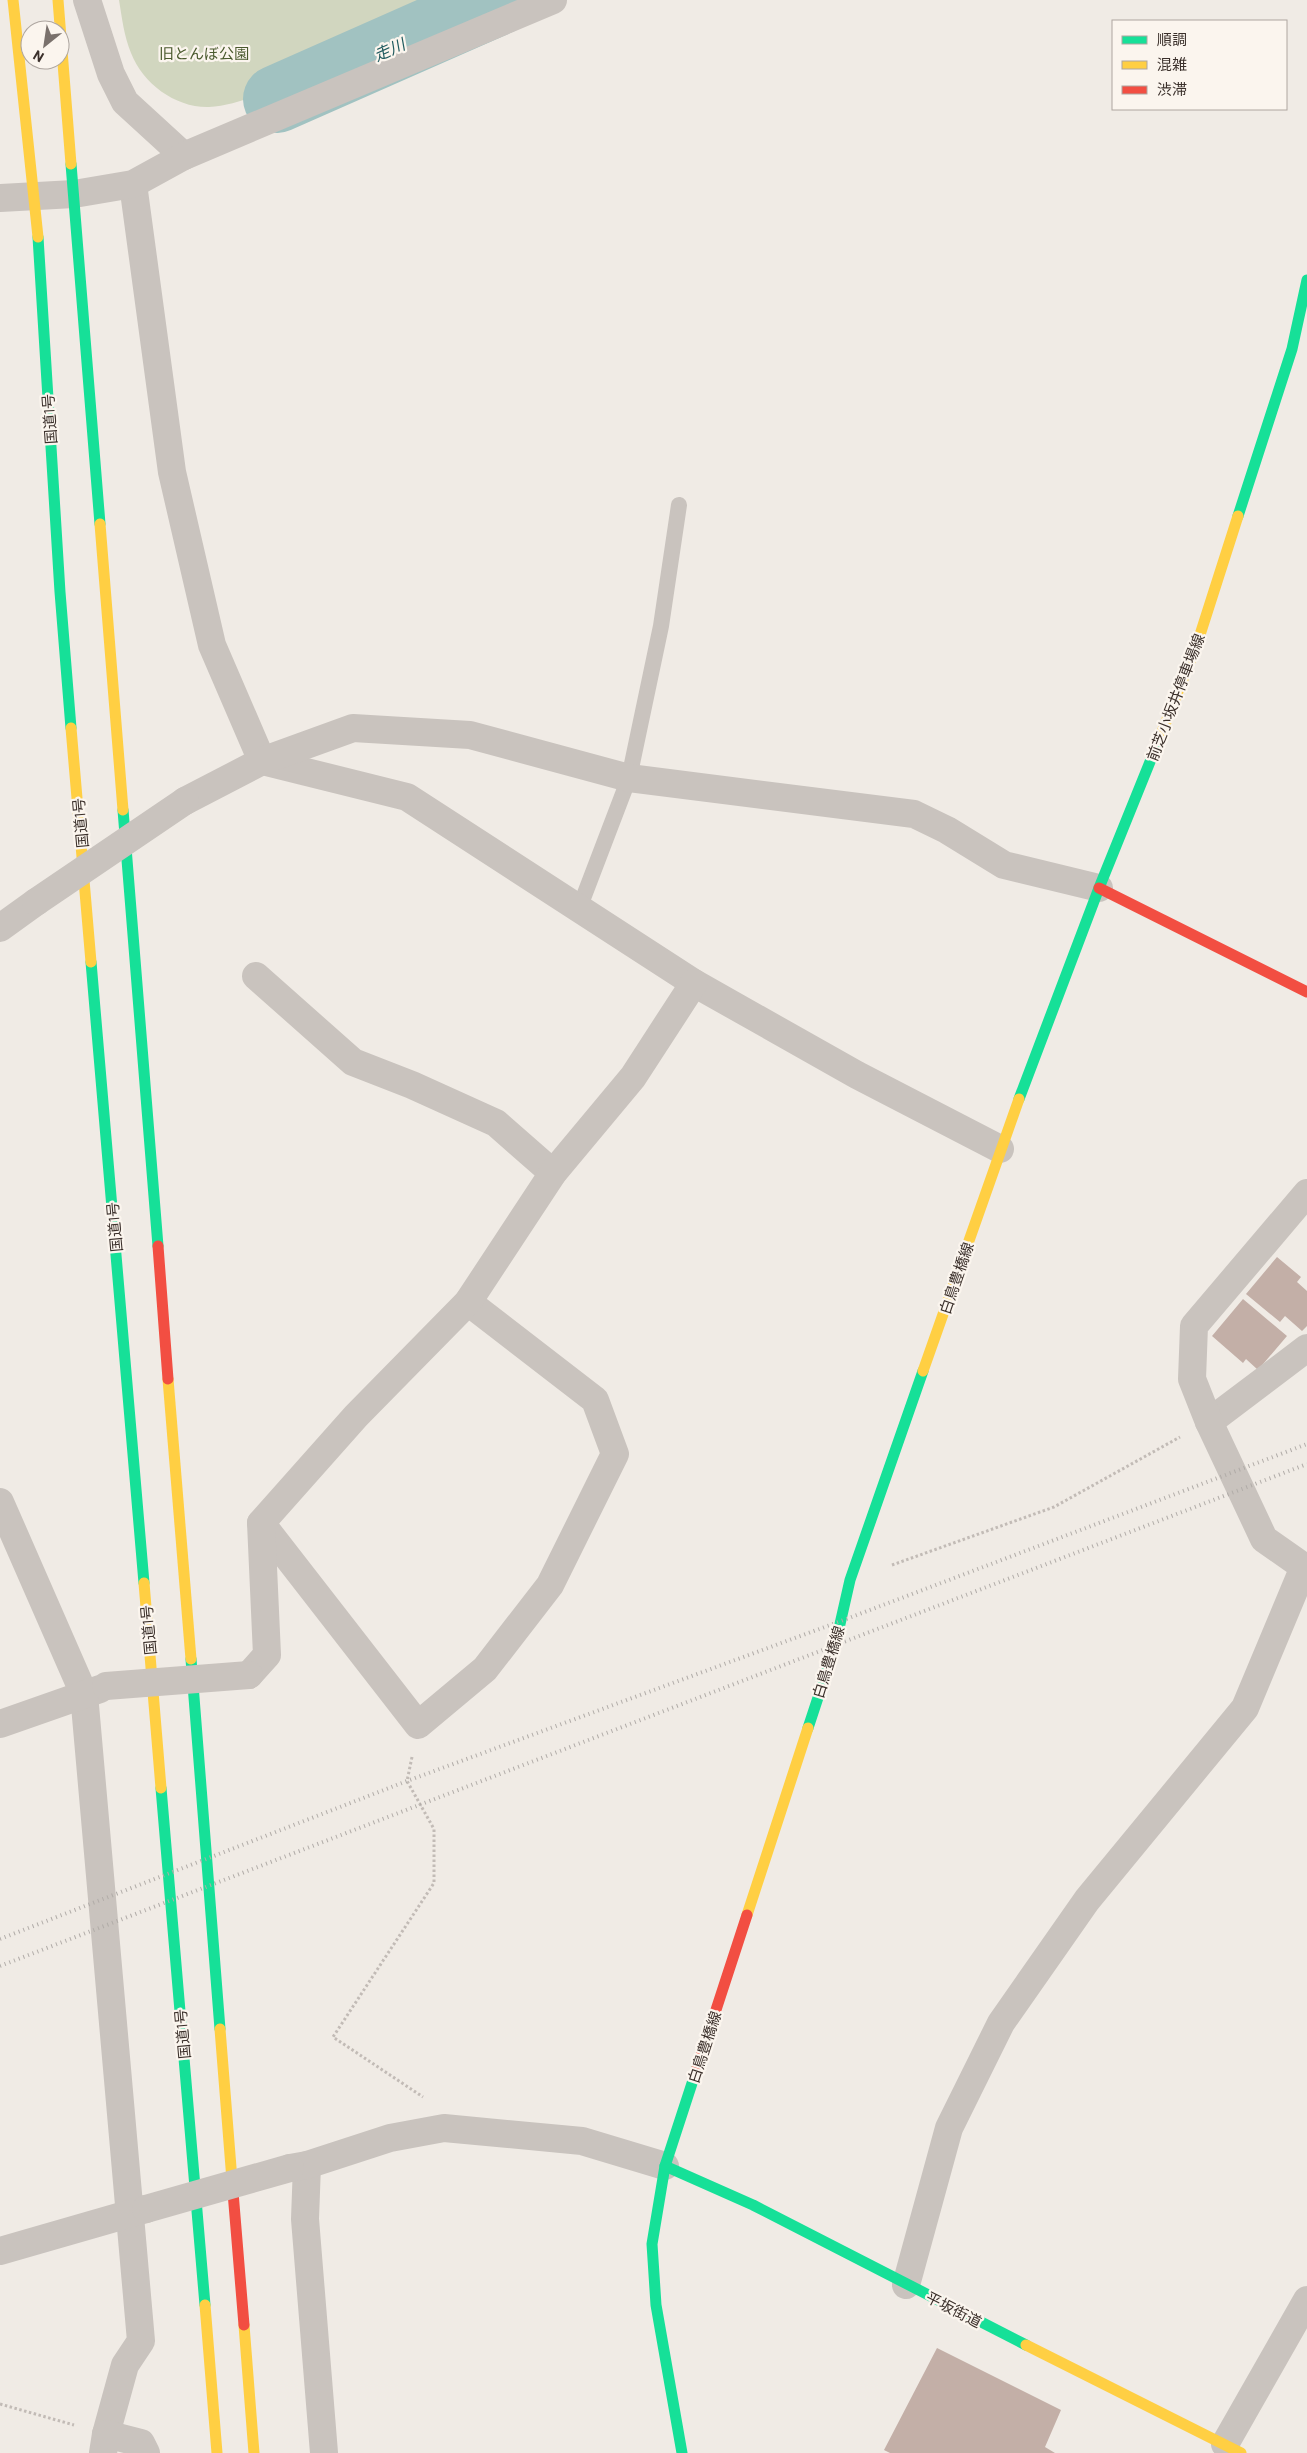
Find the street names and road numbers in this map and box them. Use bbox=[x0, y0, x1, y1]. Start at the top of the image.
street label: 国道1号 bbox=[38, 393, 60, 445]
street label: 前芝小坂井停車場線 bbox=[1142, 631, 1208, 763]
street label: 国道1号 bbox=[69, 797, 91, 849]
street label: 国道1号 bbox=[103, 1201, 125, 1253]
street label: 白鳥豊橋線 bbox=[935, 1240, 977, 1316]
street label: 国道1号 bbox=[137, 1604, 159, 1656]
street label: 白鳥豊橋線 bbox=[808, 1623, 848, 1701]
street label: 国道1号 bbox=[171, 2008, 193, 2060]
street label: 白鳥豊橋線 bbox=[684, 2009, 724, 2085]
street label: 平坂街道 bbox=[923, 2287, 985, 2331]

